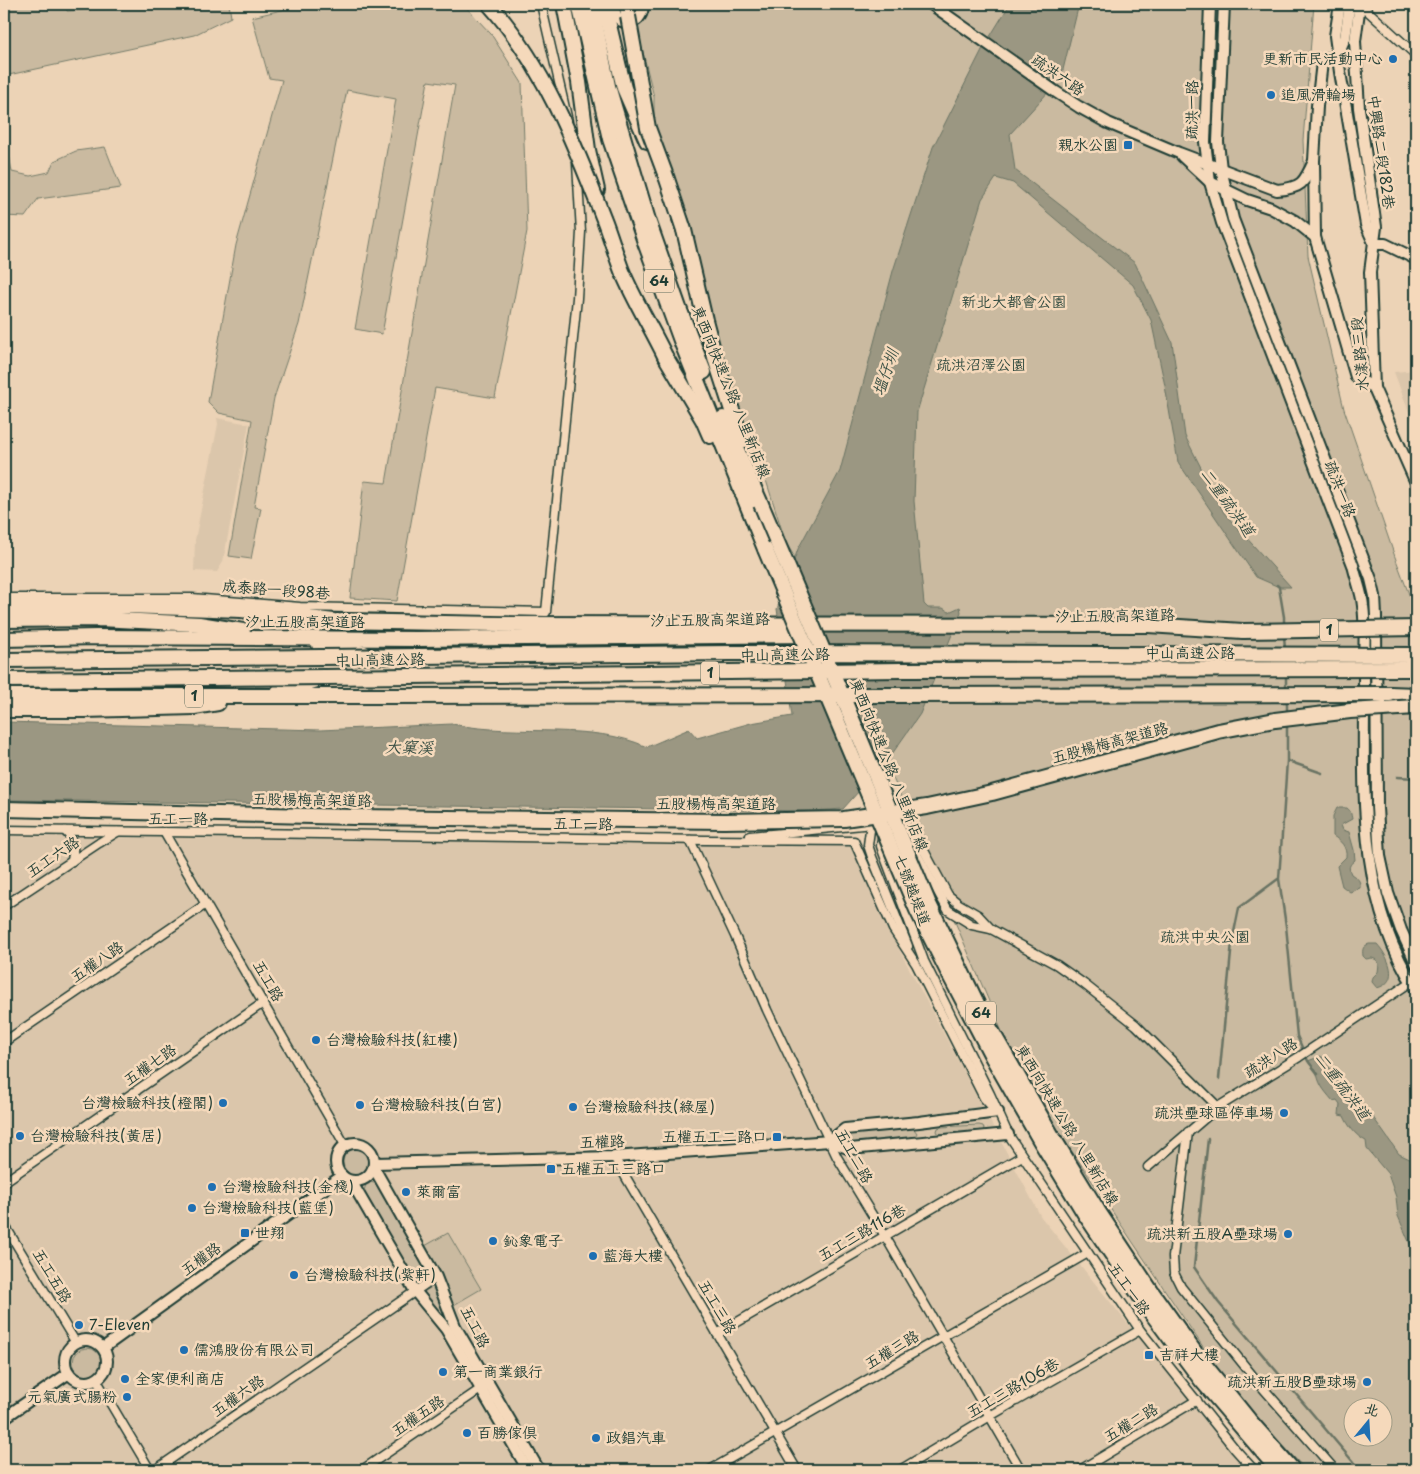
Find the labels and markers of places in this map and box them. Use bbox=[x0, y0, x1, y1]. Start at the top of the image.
place label: 更新市民活動中心 bbox=[1263, 46, 1383, 69]
marker: 更新市民活動中心 bbox=[1387, 53, 1399, 65]
place label: 追風滑輪場 bbox=[1281, 82, 1356, 105]
marker: 追風滑輪場 bbox=[1265, 89, 1277, 101]
place label: 親水公園 bbox=[1058, 132, 1118, 155]
marker: 親水公園 bbox=[1122, 139, 1134, 151]
place label: 台灣檢驗科技(紅樓) bbox=[326, 1027, 458, 1050]
marker: 台灣檢驗科技(紅樓) bbox=[310, 1034, 322, 1046]
place label: 台灣檢驗科技(橙閣) bbox=[81, 1090, 213, 1113]
place label: 台灣檢驗科技(白宮) bbox=[370, 1092, 502, 1115]
place label: 台灣檢驗科技(綠屋) bbox=[583, 1094, 715, 1117]
marker: 台灣檢驗科技(橙閣) bbox=[217, 1097, 229, 1109]
marker: 台灣檢驗科技(白宮) bbox=[354, 1099, 366, 1111]
place label: 疏洪壘球區停車場 bbox=[1154, 1100, 1274, 1123]
marker: 台灣檢驗科技(綠屋) bbox=[567, 1101, 579, 1113]
marker: 疏洪壘球區停車場 bbox=[1278, 1107, 1290, 1119]
place label: 台灣檢驗科技(黃居) bbox=[30, 1123, 162, 1146]
place label: 五權五工二路口 bbox=[662, 1124, 767, 1147]
marker: 台灣檢驗科技(黃居) bbox=[14, 1130, 26, 1142]
marker: 五權五工二路口 bbox=[771, 1131, 783, 1143]
place label: 五權五工三路口 bbox=[561, 1156, 666, 1179]
marker: 五權五工三路口 bbox=[545, 1163, 557, 1175]
place label: 台灣檢驗科技(金棧) bbox=[222, 1174, 354, 1197]
place label: 萊爾富 bbox=[416, 1179, 461, 1202]
marker: 台灣檢驗科技(金棧) bbox=[206, 1181, 218, 1193]
marker: 萊爾富 bbox=[400, 1186, 412, 1198]
place label: 台灣檢驗科技(藍堡) bbox=[202, 1195, 334, 1218]
marker: 台灣檢驗科技(藍堡) bbox=[186, 1202, 198, 1214]
place label: 世翔 bbox=[255, 1220, 285, 1243]
place label: 疏洪新五股A壘球場 bbox=[1147, 1221, 1278, 1244]
marker: 世翔 bbox=[239, 1227, 251, 1239]
place label: 鈊象電子 bbox=[503, 1228, 563, 1251]
marker: 疏洪新五股A壘球場 bbox=[1282, 1228, 1294, 1240]
marker: 鈊象電子 bbox=[487, 1235, 499, 1247]
place label: 藍海大樓 bbox=[603, 1243, 663, 1266]
marker: 藍海大樓 bbox=[587, 1250, 599, 1262]
place label: 台灣檢驗科技(紫軒) bbox=[304, 1262, 436, 1285]
marker: 台灣檢驗科技(紫軒) bbox=[288, 1269, 300, 1281]
place label: 7-Eleven bbox=[89, 1312, 150, 1335]
marker: 7-Eleven bbox=[73, 1319, 85, 1331]
place label: 儒鴻股份有限公司 bbox=[194, 1337, 314, 1360]
place label: 吉祥大樓 bbox=[1159, 1342, 1219, 1365]
marker: 儒鴻股份有限公司 bbox=[178, 1344, 190, 1356]
marker: 吉祥大樓 bbox=[1143, 1349, 1155, 1361]
place label: 第一商業銀行 bbox=[453, 1359, 543, 1382]
place label: 全家便利商店 bbox=[135, 1366, 225, 1389]
marker: 第一商業銀行 bbox=[437, 1366, 449, 1378]
place label: 疏洪新五股B壘球場 bbox=[1227, 1369, 1357, 1392]
marker: 全家便利商店 bbox=[119, 1373, 131, 1385]
marker: 疏洪新五股B壘球場 bbox=[1361, 1376, 1373, 1388]
place label: 元氣廣式腸粉 bbox=[27, 1384, 117, 1407]
marker: 元氣廣式腸粉 bbox=[121, 1391, 133, 1403]
place label: 百勝傢俱 bbox=[477, 1420, 537, 1443]
place label: 政錩汽車 bbox=[606, 1425, 666, 1448]
marker: 百勝傢俱 bbox=[461, 1427, 473, 1439]
marker: 政錩汽車 bbox=[590, 1432, 602, 1444]

